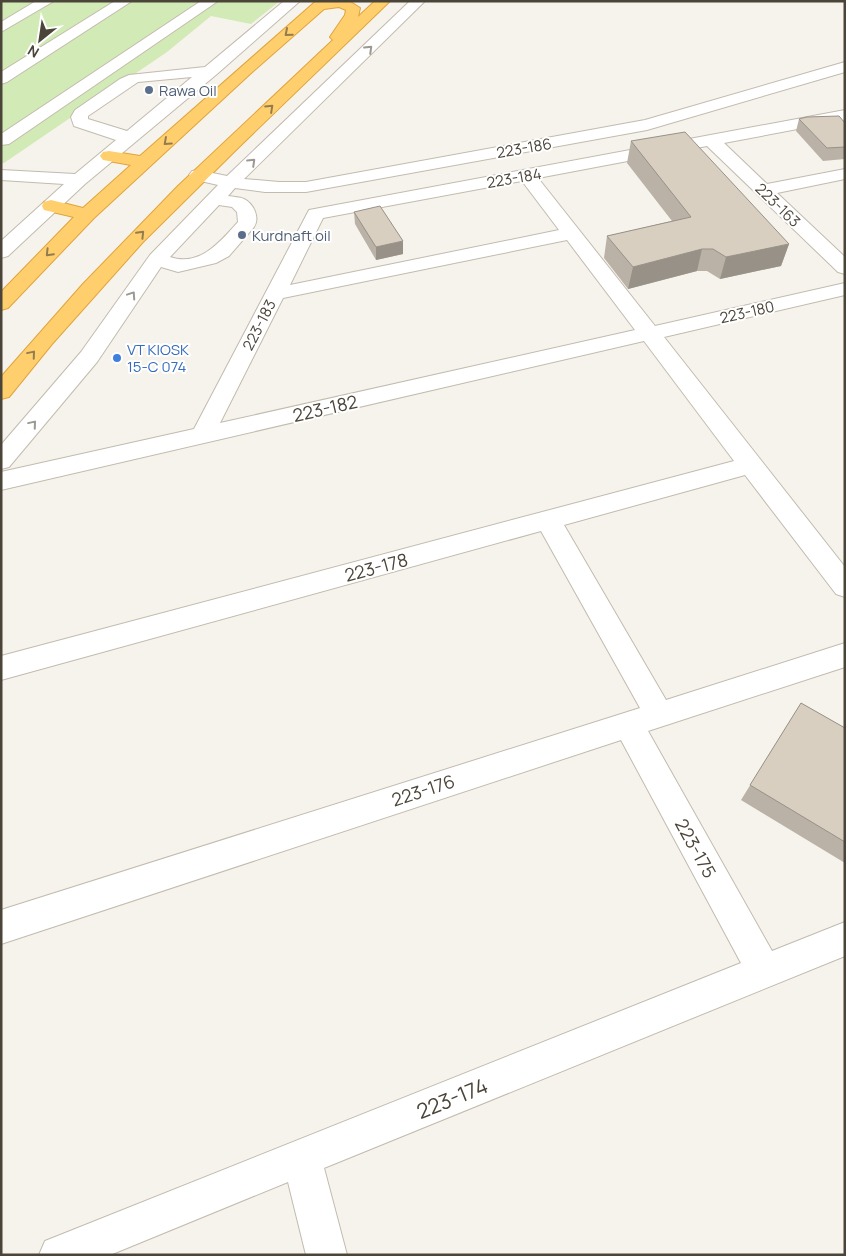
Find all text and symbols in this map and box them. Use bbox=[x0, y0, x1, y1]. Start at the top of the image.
north arrow bbox=[15, 15, 65, 65]
one-way arrow bbox=[284, 28, 293, 37]
text: N bbox=[24, 41, 42, 62]
one-way arrow bbox=[363, 46, 372, 55]
place label: Rawa Oil bbox=[159, 80, 217, 101]
marker: Rawa Oil bbox=[143, 84, 155, 96]
one-way arrow bbox=[264, 105, 273, 114]
street label: 223-186 bbox=[495, 133, 553, 163]
one-way arrow bbox=[163, 136, 172, 145]
one-way arrow bbox=[246, 159, 255, 168]
street label: 223-184 bbox=[485, 163, 543, 193]
street label: 223-163 bbox=[751, 178, 805, 232]
place label: Kurdnaft oil bbox=[252, 225, 331, 246]
marker: Kurdnaft oil bbox=[236, 229, 248, 241]
one-way arrow bbox=[135, 231, 144, 240]
one-way arrow bbox=[46, 248, 55, 257]
one-way arrow bbox=[126, 291, 135, 301]
street label: 223-183 bbox=[237, 296, 281, 354]
street label: 223-180 bbox=[718, 296, 776, 328]
place label: VT KIOSK 15-C 074 bbox=[127, 339, 189, 377]
one-way arrow bbox=[26, 351, 34, 360]
marker: VT KIOSK 15-C 074 bbox=[111, 352, 123, 364]
street label: 223-182 bbox=[290, 389, 360, 427]
one-way arrow bbox=[27, 421, 35, 430]
street label: 223-178 bbox=[342, 547, 410, 587]
street label: 223-176 bbox=[388, 769, 458, 811]
street label: 223-175 bbox=[670, 814, 722, 882]
street label: 223-174 bbox=[412, 1071, 492, 1125]

